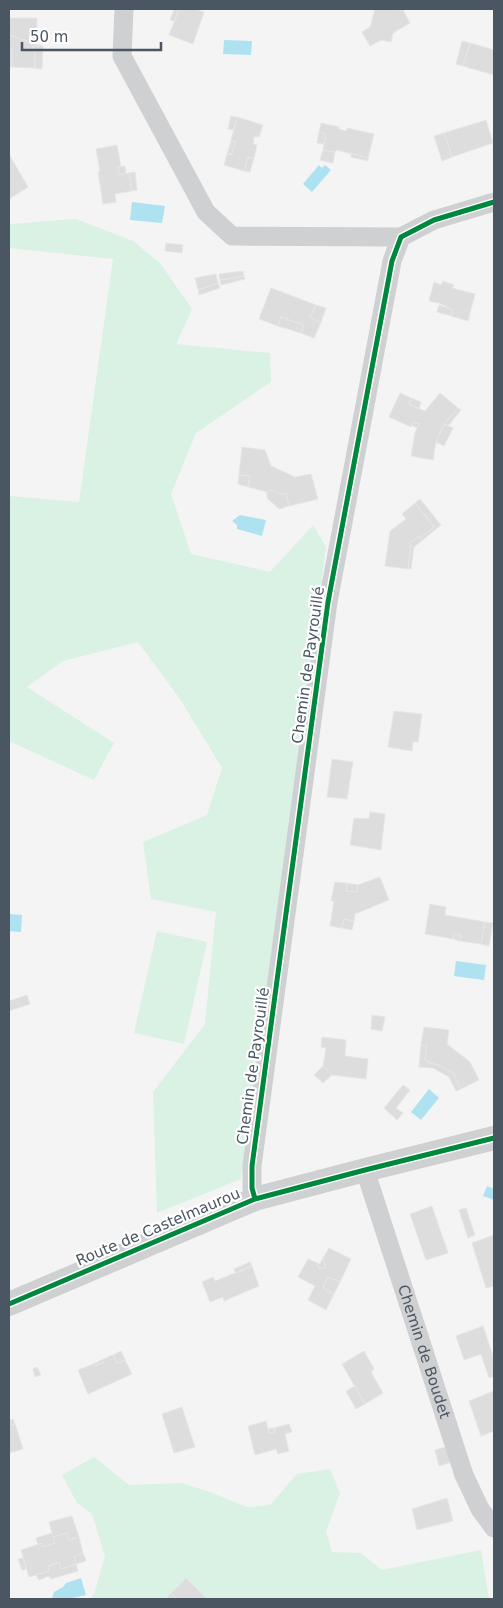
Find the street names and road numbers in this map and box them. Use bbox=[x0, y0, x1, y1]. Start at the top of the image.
street label: Chemin de Payrouillé bbox=[288, 585, 328, 745]
street label: Chemin de Payrouillé bbox=[233, 986, 273, 1146]
street label: Route de Castelmaurou bbox=[73, 1184, 243, 1270]
street label: Chemin de Boudet bbox=[394, 1283, 454, 1421]

